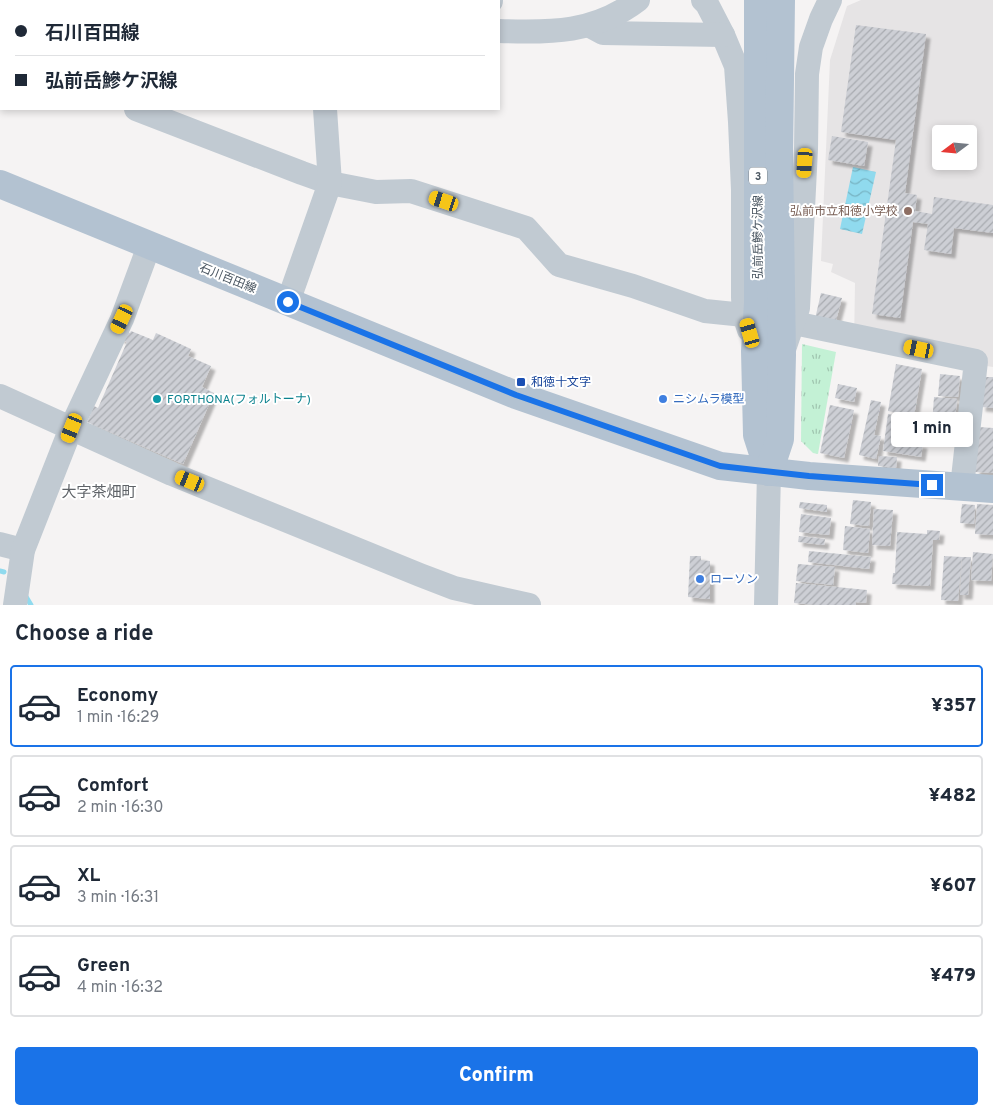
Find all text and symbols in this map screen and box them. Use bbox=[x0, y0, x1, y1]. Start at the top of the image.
text: 石川百田線 bbox=[45, 22, 140, 46]
text: 弘前岳鰺ケ沢線 bbox=[45, 70, 178, 94]
north arrow bbox=[932, 125, 978, 170]
map controls bbox=[932, 125, 977, 170]
car bbox=[796, 148, 813, 178]
road number: 3 bbox=[749, 168, 767, 185]
car bbox=[427, 189, 460, 213]
street label: 弘前岳鰺ケ沢線 bbox=[751, 195, 767, 279]
place label: 弘前市立和徳小学校 bbox=[790, 204, 898, 220]
marker: 弘前市立和徳小学校 bbox=[902, 205, 914, 217]
street label: 石川百田線 bbox=[197, 260, 258, 298]
route start bbox=[277, 291, 299, 313]
car bbox=[108, 302, 135, 336]
car bbox=[738, 317, 761, 349]
car bbox=[902, 339, 935, 359]
place label: 和徳十文字 bbox=[531, 375, 591, 391]
marker: 和徳十文字 bbox=[515, 376, 527, 388]
place label: FORTHONA(フォルトーナ) bbox=[167, 392, 311, 408]
place label: ニシムラ模型 bbox=[673, 392, 744, 408]
marker: FORTHONA(フォルトーナ) bbox=[151, 393, 163, 405]
marker: ニシムラ模型 bbox=[657, 393, 669, 405]
car bbox=[59, 411, 84, 445]
callout: 1 min bbox=[891, 412, 973, 448]
text: 1 min bbox=[912, 419, 952, 439]
car bbox=[173, 468, 206, 494]
route end bbox=[921, 474, 943, 496]
district label: 大字茶畑町 bbox=[61, 484, 137, 503]
place label: ローソン bbox=[710, 572, 758, 588]
marker: ローソン bbox=[694, 573, 706, 585]
text: Choose a ride bbox=[15, 621, 153, 648]
icon: car bbox=[17, 684, 62, 729]
text: Economy bbox=[77, 684, 158, 708]
text: ¥357 bbox=[931, 694, 976, 718]
text: 1 min · 16:29 bbox=[77, 708, 159, 728]
icon: car bbox=[17, 774, 62, 819]
text: Comfort bbox=[77, 774, 149, 798]
text: ¥482 bbox=[929, 784, 976, 808]
text: 2 min · 16:30 bbox=[77, 798, 164, 818]
icon: car bbox=[17, 864, 62, 909]
text: XL bbox=[77, 864, 100, 888]
text: ¥607 bbox=[930, 874, 976, 898]
text: 3 min · 16:31 bbox=[77, 888, 159, 908]
icon: car bbox=[17, 954, 62, 999]
text: Green bbox=[77, 954, 130, 978]
text: ¥479 bbox=[930, 964, 976, 988]
text: 4 min · 16:32 bbox=[77, 978, 163, 998]
button: Confirm bbox=[15, 1047, 978, 1105]

